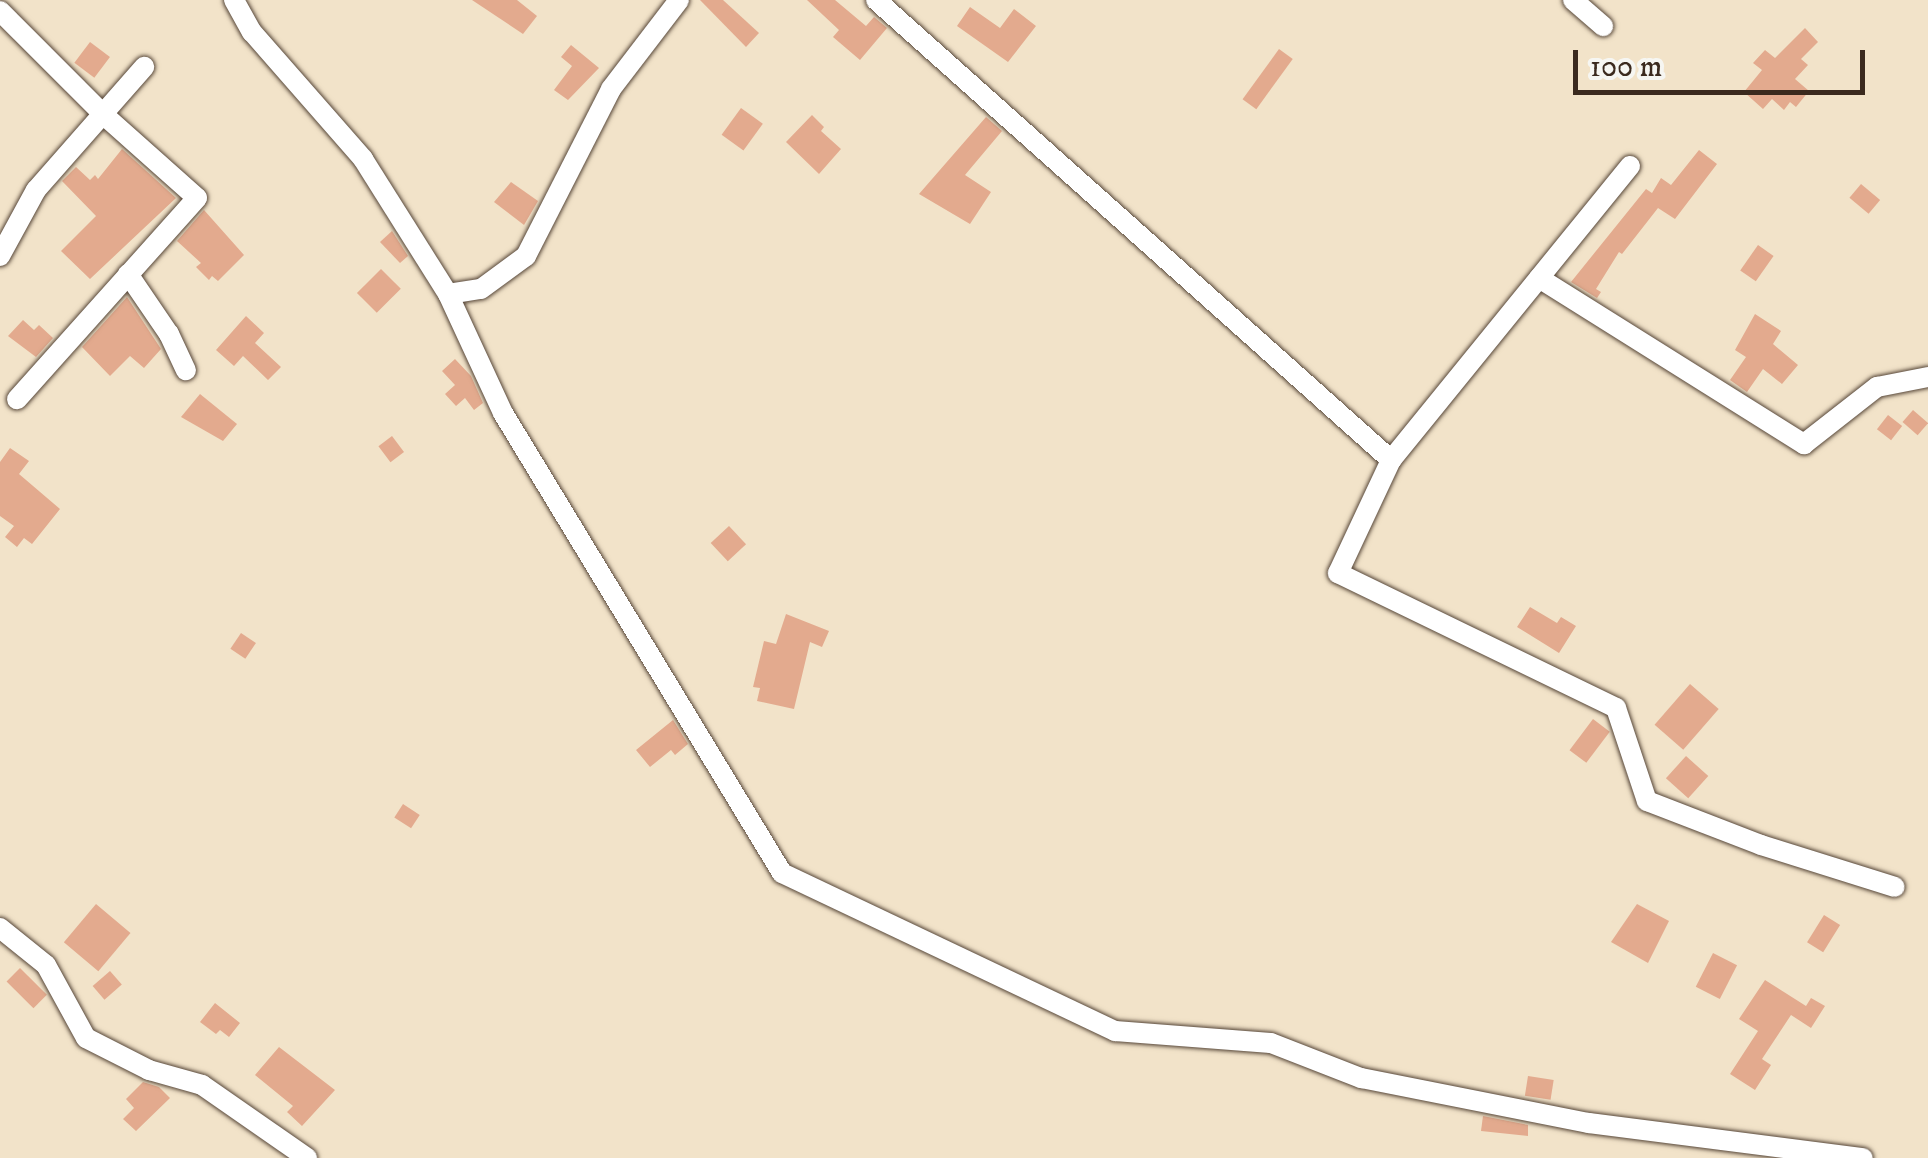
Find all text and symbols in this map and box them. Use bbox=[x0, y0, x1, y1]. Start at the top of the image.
scale bar bbox=[1578, 30, 1870, 92]
text: 100 m bbox=[1590, 49, 1662, 86]

